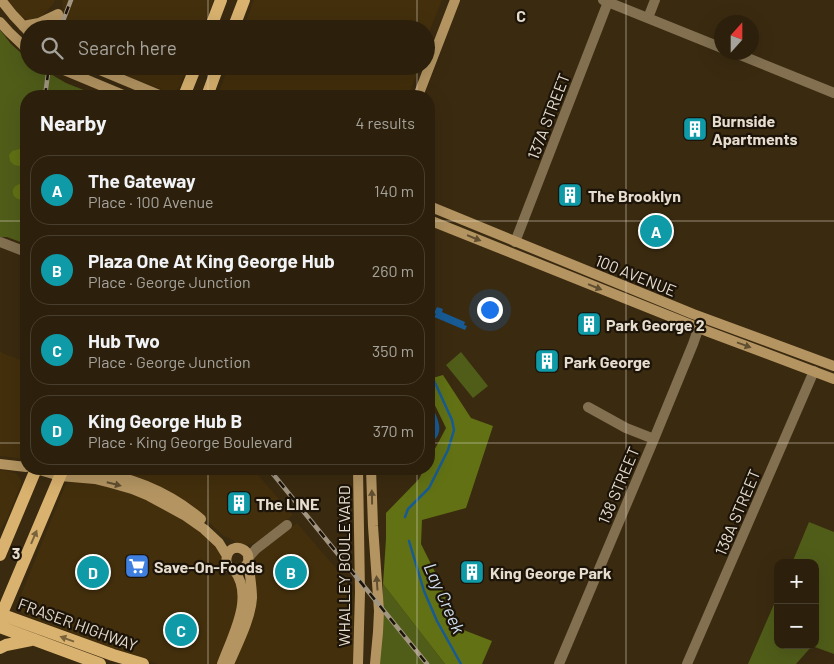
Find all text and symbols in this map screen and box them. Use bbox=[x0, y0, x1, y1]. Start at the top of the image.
text: C bbox=[516, 6, 526, 25]
north arrow bbox=[714, 15, 759, 60]
search box bbox=[20, 20, 435, 75]
icon: search bbox=[38, 34, 66, 62]
text: Search here bbox=[78, 36, 177, 59]
street label: 137A STREET bbox=[523, 70, 573, 162]
text: Nearby bbox=[40, 110, 106, 135]
place label: Burnside Apartments bbox=[712, 111, 798, 148]
text: 4 results bbox=[355, 113, 415, 132]
building icon: Burnside Apartments bbox=[682, 116, 708, 142]
text: The Gateway bbox=[88, 169, 196, 192]
text: A bbox=[52, 181, 62, 200]
text: 140 m bbox=[374, 181, 414, 200]
building icon: The Brooklyn bbox=[557, 182, 583, 208]
place label: The Brooklyn bbox=[588, 186, 681, 205]
text: Place · 100 Avenue bbox=[88, 192, 214, 211]
pin: A bbox=[640, 212, 672, 250]
one-way arrow bbox=[467, 234, 482, 242]
text: Plaza One At King George Hub bbox=[88, 249, 335, 272]
street label: 100 AVENUE bbox=[593, 250, 679, 300]
text: B bbox=[52, 261, 62, 280]
text: 260 m bbox=[372, 261, 414, 280]
text: Place · George Junction bbox=[88, 272, 251, 291]
one-way arrow bbox=[588, 283, 603, 291]
your location bbox=[477, 297, 503, 323]
building icon: Park George 2 bbox=[576, 311, 602, 337]
place label: Park George 2 bbox=[606, 315, 705, 334]
text: Hub Two bbox=[88, 329, 160, 352]
text: C bbox=[52, 341, 62, 360]
text: 350 m bbox=[372, 341, 414, 360]
one-way arrow bbox=[737, 342, 752, 349]
building icon: Park George bbox=[534, 348, 560, 374]
text: Place · George Junction bbox=[88, 352, 251, 371]
place label: Park George bbox=[564, 352, 651, 371]
text: King George Hub B bbox=[88, 409, 242, 432]
text: D bbox=[52, 421, 62, 440]
text: 370 m bbox=[373, 421, 414, 440]
text: Place · King George Boulevard bbox=[88, 432, 293, 451]
street label: 138 STREET bbox=[593, 444, 643, 526]
street label: 138A STREET bbox=[710, 466, 764, 558]
one-way arrow bbox=[106, 480, 121, 488]
street label: WHALLEY BOULEVARD bbox=[334, 485, 353, 647]
one-way arrow bbox=[368, 489, 376, 505]
building icon: The LINE bbox=[226, 490, 252, 516]
place label: The LINE bbox=[256, 494, 319, 513]
one-way arrow bbox=[30, 529, 38, 544]
text: 3 bbox=[12, 543, 20, 562]
pin: D bbox=[77, 553, 109, 591]
supermarket icon: Save-On-Foods bbox=[124, 553, 150, 579]
pin: B bbox=[275, 553, 307, 591]
place label: Save-On-Foods bbox=[154, 557, 263, 576]
water label: Lay Creek bbox=[420, 559, 470, 637]
building icon: King George Park bbox=[459, 559, 485, 585]
map controls bbox=[774, 559, 819, 649]
button: + bbox=[774, 559, 819, 604]
place label: King George Park bbox=[490, 563, 612, 582]
one-way arrow bbox=[373, 575, 381, 591]
street label: FRASER HIGHWAY bbox=[16, 594, 140, 654]
button: − bbox=[774, 604, 819, 649]
pin: C bbox=[165, 611, 197, 649]
one-way arrow bbox=[60, 635, 75, 642]

